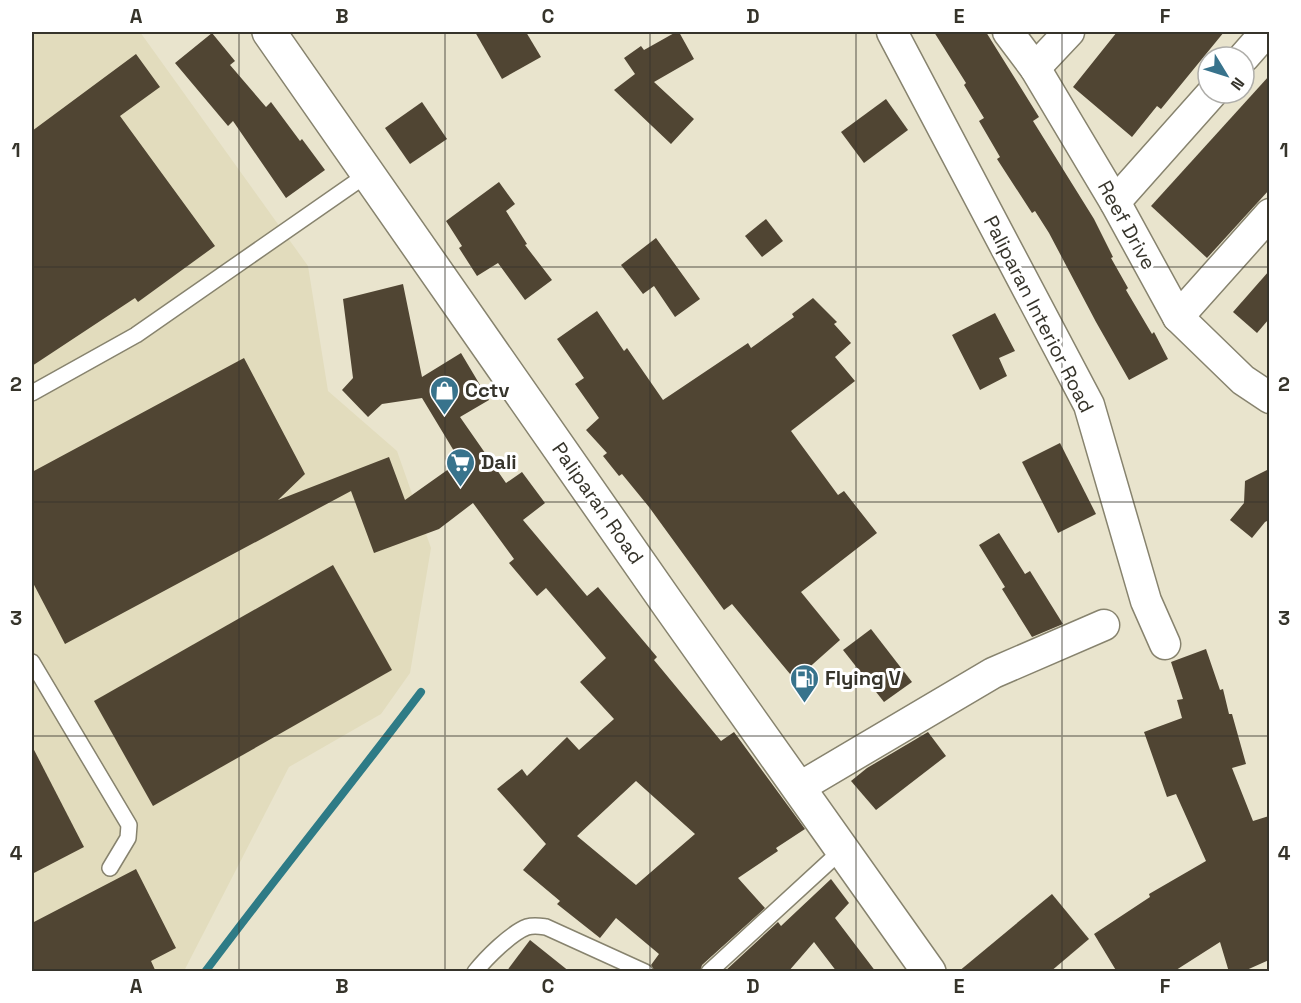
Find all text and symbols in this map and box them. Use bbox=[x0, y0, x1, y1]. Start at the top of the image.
text: A bbox=[130, 3, 143, 29]
text: B bbox=[335, 3, 349, 29]
text: C bbox=[542, 3, 555, 29]
text: D bbox=[746, 3, 760, 29]
text: E bbox=[953, 3, 965, 29]
text: F bbox=[1160, 3, 1171, 29]
north arrow bbox=[1196, 45, 1256, 105]
text: N bbox=[1226, 73, 1249, 95]
text: 1 bbox=[11, 137, 21, 163]
text: 1 bbox=[1279, 137, 1289, 163]
street label: Reef Drive bbox=[1092, 176, 1162, 274]
street label: Paliparan Interior Road bbox=[978, 211, 1100, 417]
text: 2 bbox=[10, 371, 22, 397]
text: 2 bbox=[1278, 371, 1290, 397]
shop icon: Cctv bbox=[428, 374, 460, 416]
place label: Cctv bbox=[465, 377, 509, 403]
street label: Paliparan Road bbox=[546, 437, 650, 569]
supermarket icon: Dali bbox=[444, 446, 476, 488]
place label: Dali bbox=[481, 449, 517, 475]
text: 3 bbox=[10, 605, 22, 631]
text: 3 bbox=[1278, 605, 1290, 631]
fuel station icon: Flying V bbox=[788, 662, 820, 704]
place label: Flying V bbox=[825, 665, 901, 691]
text: 4 bbox=[10, 840, 23, 866]
text: 4 bbox=[1278, 840, 1291, 866]
text: A bbox=[130, 973, 143, 999]
text: B bbox=[335, 973, 349, 999]
text: C bbox=[542, 973, 555, 999]
text: D bbox=[746, 973, 760, 999]
text: E bbox=[953, 973, 965, 999]
text: F bbox=[1160, 973, 1171, 999]

